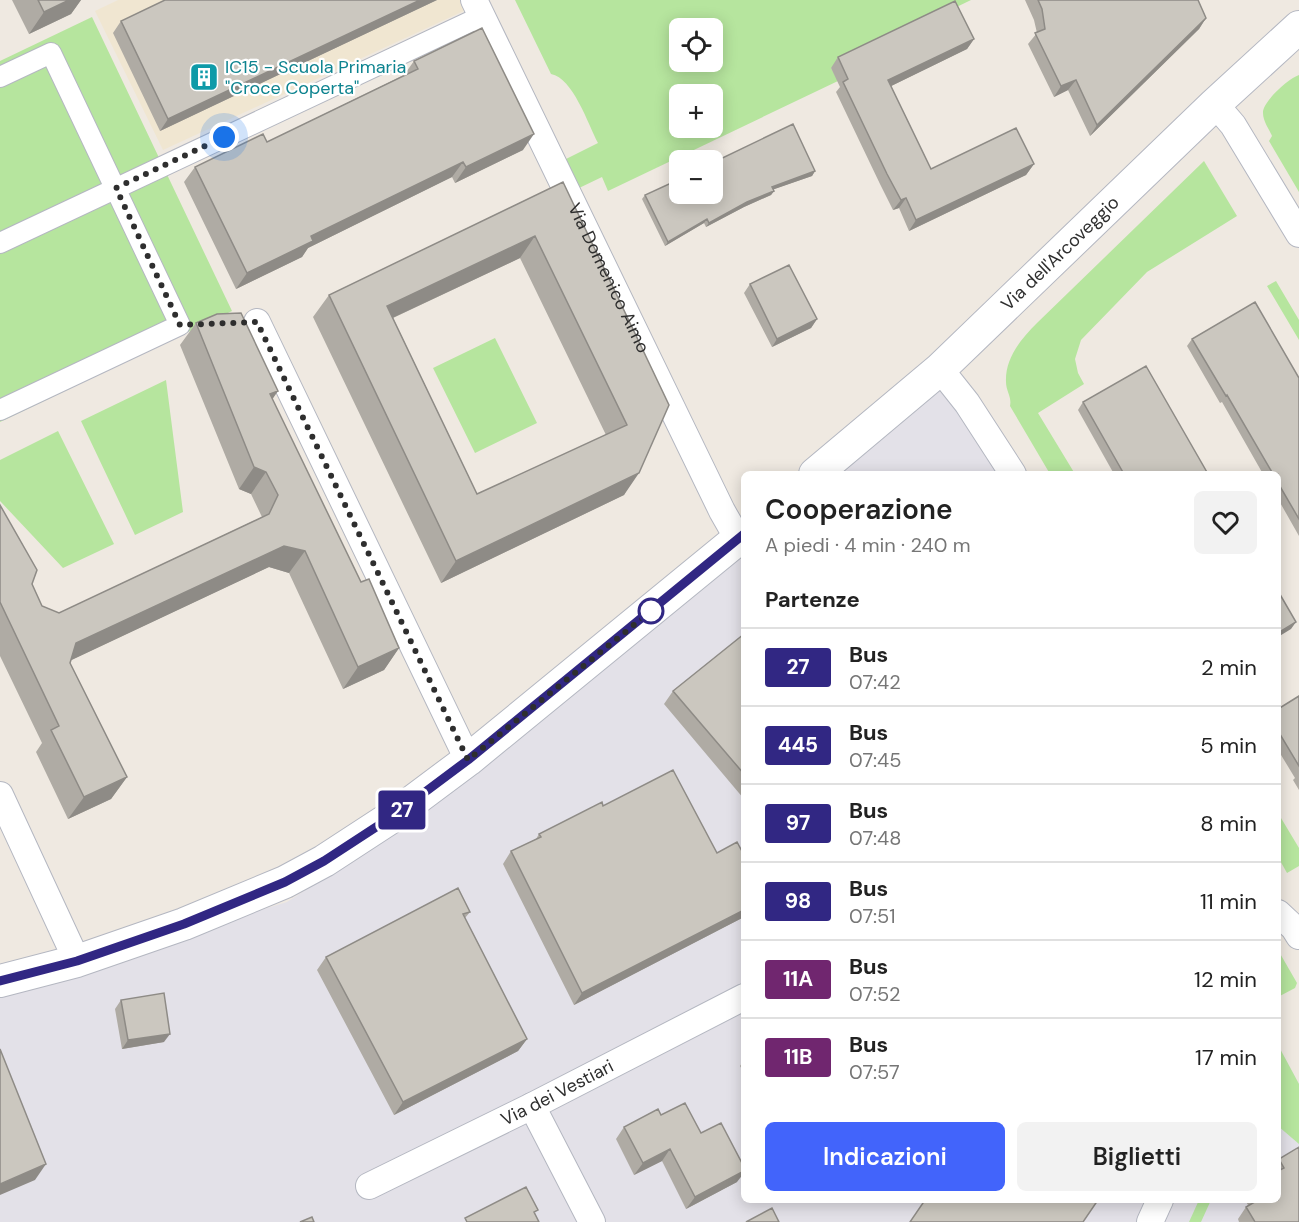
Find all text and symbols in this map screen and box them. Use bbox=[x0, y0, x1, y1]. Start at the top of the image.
map controls bbox=[669, 18, 723, 204]
button: locate bbox=[669, 18, 723, 72]
place label: IC15 - Scuola Primaria "Croce Coperta" bbox=[225, 55, 406, 100]
building icon: IC15 - Scuola Primaria "Croce Coperta" bbox=[188, 61, 220, 93]
button: + bbox=[669, 84, 723, 138]
your location bbox=[209, 122, 239, 152]
button: − bbox=[669, 150, 723, 204]
street label: Via dell'Arcoveggio bbox=[996, 191, 1124, 316]
street label: Via Domenico Aimo bbox=[562, 199, 655, 357]
text: Cooperazione bbox=[765, 491, 953, 528]
button: heart bbox=[1194, 491, 1257, 554]
text: A piedi · 4 min · 240 m bbox=[765, 532, 971, 558]
text: Partenze bbox=[765, 585, 860, 614]
unlabelled marker bbox=[638, 598, 664, 624]
text: Bus bbox=[849, 640, 888, 669]
text: 27 bbox=[786, 653, 810, 681]
text: 2 min bbox=[1201, 653, 1257, 682]
text: 07:42 bbox=[849, 669, 901, 695]
text: Bus bbox=[849, 718, 888, 747]
text: 445 bbox=[778, 731, 818, 759]
text: 5 min bbox=[1200, 731, 1257, 760]
text: 07:45 bbox=[849, 747, 901, 773]
line badge: 27 bbox=[375, 790, 429, 830]
text: 27 bbox=[390, 796, 414, 824]
text: Bus bbox=[849, 796, 888, 825]
text: 97 bbox=[786, 809, 810, 837]
text: 8 min bbox=[1200, 809, 1257, 838]
text: 07:48 bbox=[849, 825, 901, 851]
text: Bus bbox=[849, 874, 888, 903]
text: 98 bbox=[785, 887, 811, 915]
text: 11 min bbox=[1200, 887, 1257, 916]
text: 07:51 bbox=[849, 903, 896, 929]
text: Bus bbox=[849, 952, 888, 981]
text: 11A bbox=[783, 965, 813, 993]
text: 12 min bbox=[1194, 965, 1257, 994]
text: 07:52 bbox=[849, 981, 901, 1007]
text: Bus bbox=[849, 1030, 888, 1059]
text: 11B bbox=[784, 1043, 812, 1071]
text: 17 min bbox=[1195, 1043, 1257, 1072]
street label: Via dei Vestiari bbox=[497, 1054, 618, 1131]
text: 07:57 bbox=[849, 1059, 900, 1085]
button: Indicazioni bbox=[765, 1122, 1005, 1191]
button: Biglietti bbox=[1017, 1122, 1257, 1191]

